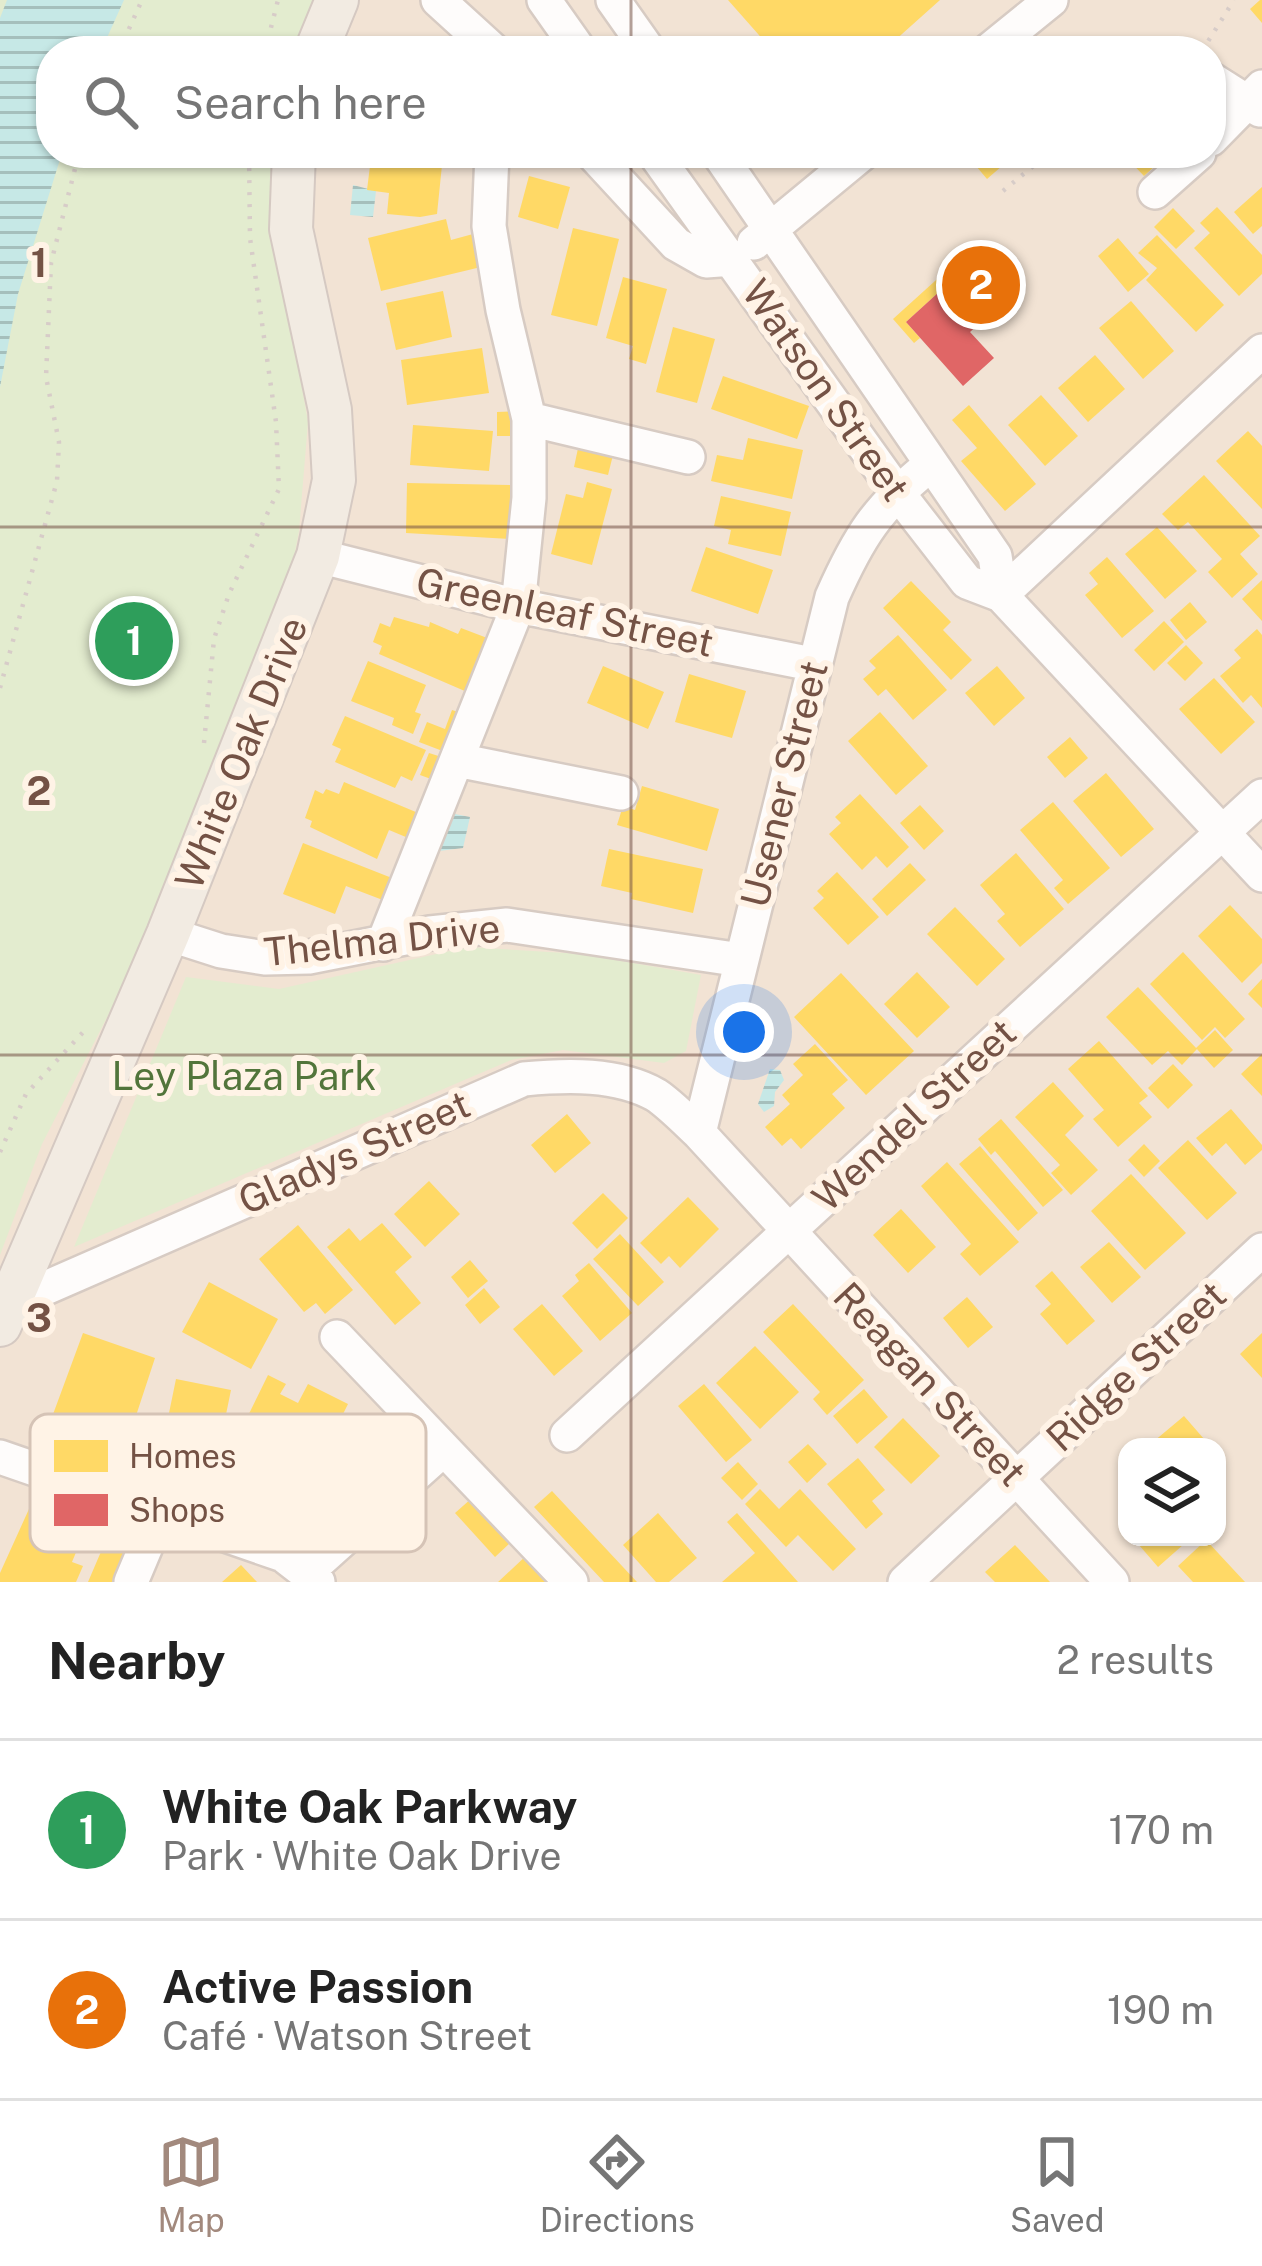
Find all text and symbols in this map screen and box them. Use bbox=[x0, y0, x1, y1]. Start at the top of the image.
search box bbox=[36, 36, 1226, 168]
icon: search bbox=[78, 69, 144, 135]
text: Search here bbox=[174, 76, 427, 129]
text: 1 bbox=[31, 240, 47, 286]
pin: 2 bbox=[942, 240, 1020, 330]
street label: Watson Street bbox=[733, 271, 919, 509]
street label: Greenleaf Street bbox=[412, 558, 718, 666]
pin: 1 bbox=[95, 596, 173, 686]
street label: White Oak Drive bbox=[165, 610, 317, 896]
street label: Usener Street bbox=[731, 656, 837, 912]
text: 2 bbox=[27, 768, 51, 814]
street label: Thelma Drive bbox=[262, 905, 502, 975]
your location bbox=[714, 1002, 774, 1062]
street label: Wendel Street bbox=[803, 1009, 1025, 1221]
park label: Ley Plaza Park bbox=[112, 1053, 376, 1099]
street label: Gladys Street bbox=[231, 1080, 477, 1224]
street label: Ridge Street bbox=[1037, 1271, 1235, 1461]
street label: Reagan Street bbox=[824, 1273, 1036, 1495]
text: 3 bbox=[26, 1295, 52, 1341]
legend bbox=[30, 1414, 426, 1552]
text: Homes bbox=[129, 1437, 237, 1475]
map controls bbox=[1118, 1438, 1226, 1546]
button: layers bbox=[1118, 1438, 1226, 1546]
text: Shops bbox=[129, 1491, 225, 1529]
text: Nearby bbox=[48, 1631, 225, 1690]
text: 2 results bbox=[1057, 1637, 1214, 1683]
text: White Oak Parkway bbox=[162, 1780, 577, 1833]
text: 1 bbox=[79, 1807, 95, 1853]
text: 170 m bbox=[1108, 1807, 1214, 1853]
text: Park · White Oak Drive bbox=[162, 1833, 562, 1879]
text: Active Passion bbox=[162, 1960, 473, 2013]
text: 2 bbox=[75, 1987, 99, 2033]
text: 190 m bbox=[1107, 1987, 1214, 2033]
text: Café · Watson Street bbox=[162, 2013, 532, 2059]
tab: Map bbox=[158, 2129, 225, 2239]
tab: Directions bbox=[540, 2129, 695, 2239]
tab: Saved bbox=[1010, 2129, 1104, 2239]

